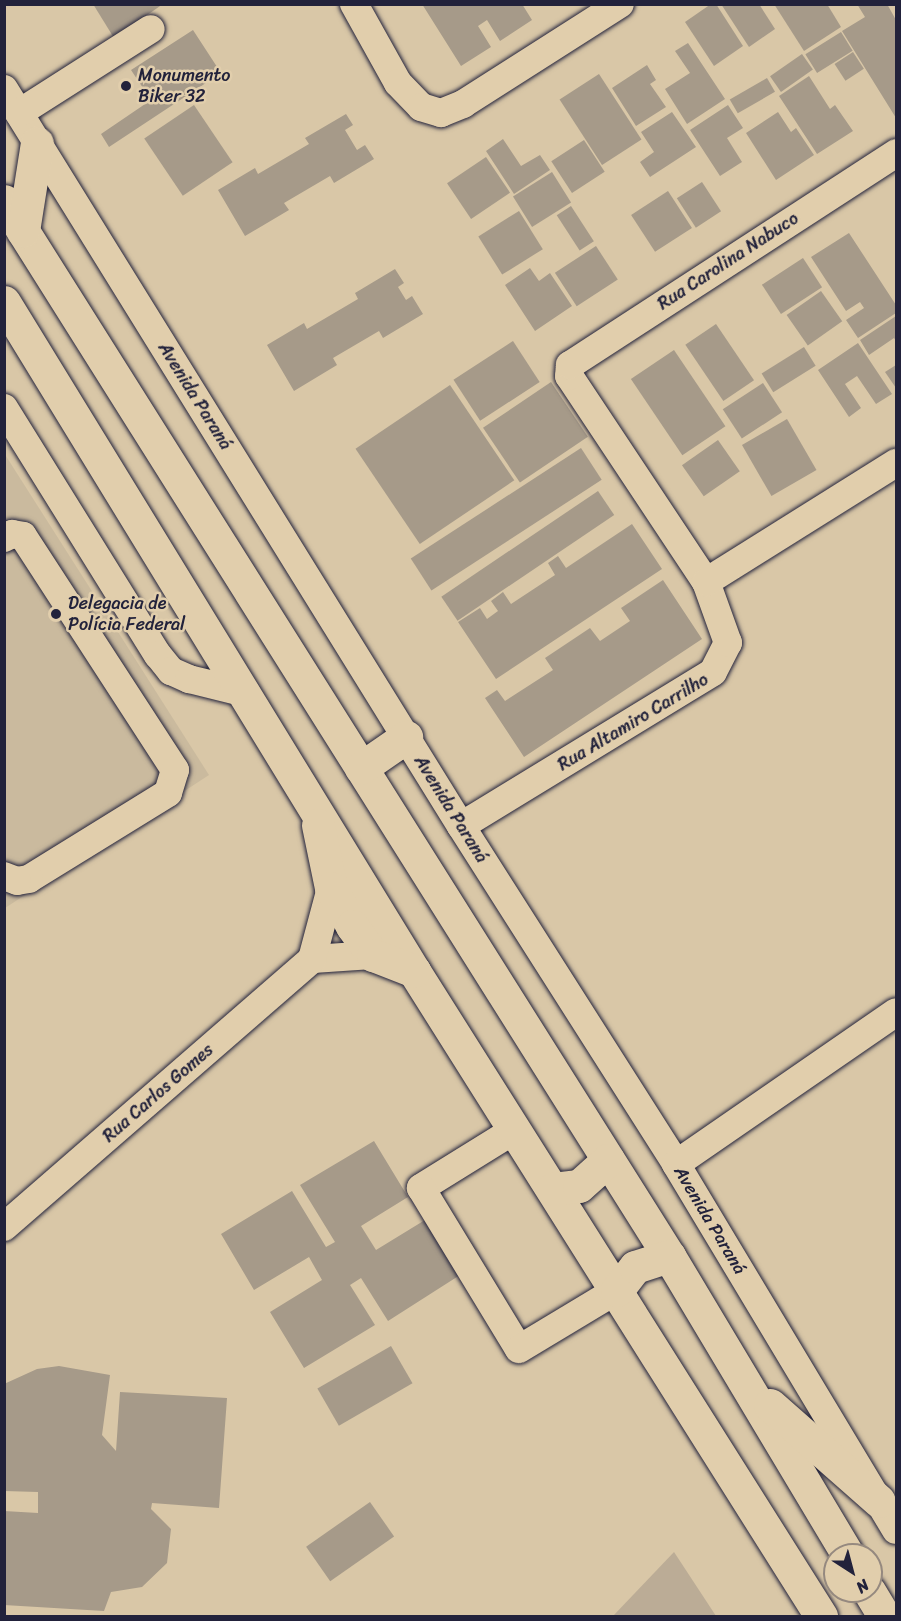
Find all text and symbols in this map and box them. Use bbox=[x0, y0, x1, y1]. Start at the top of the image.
place label: Monumento Biker 32 bbox=[138, 65, 230, 107]
marker: Monumento Biker 32 bbox=[119, 79, 133, 93]
street label: Rua Carolina Nabuco bbox=[654, 207, 802, 315]
street label: Avenida Paraná bbox=[153, 338, 237, 454]
place label: Delegacia de Polícia Federal bbox=[68, 593, 185, 636]
marker: Delegacia de Polícia Federal bbox=[49, 607, 63, 621]
street label: Rua Altamiro Carrilho bbox=[554, 669, 712, 775]
street label: Avenida Paraná bbox=[409, 751, 493, 867]
street label: Rua Carlos Gomes bbox=[98, 1039, 218, 1147]
street label: Avenida Paraná bbox=[669, 1162, 751, 1278]
north arrow bbox=[823, 1543, 883, 1603]
text: N bbox=[850, 1571, 876, 1601]

